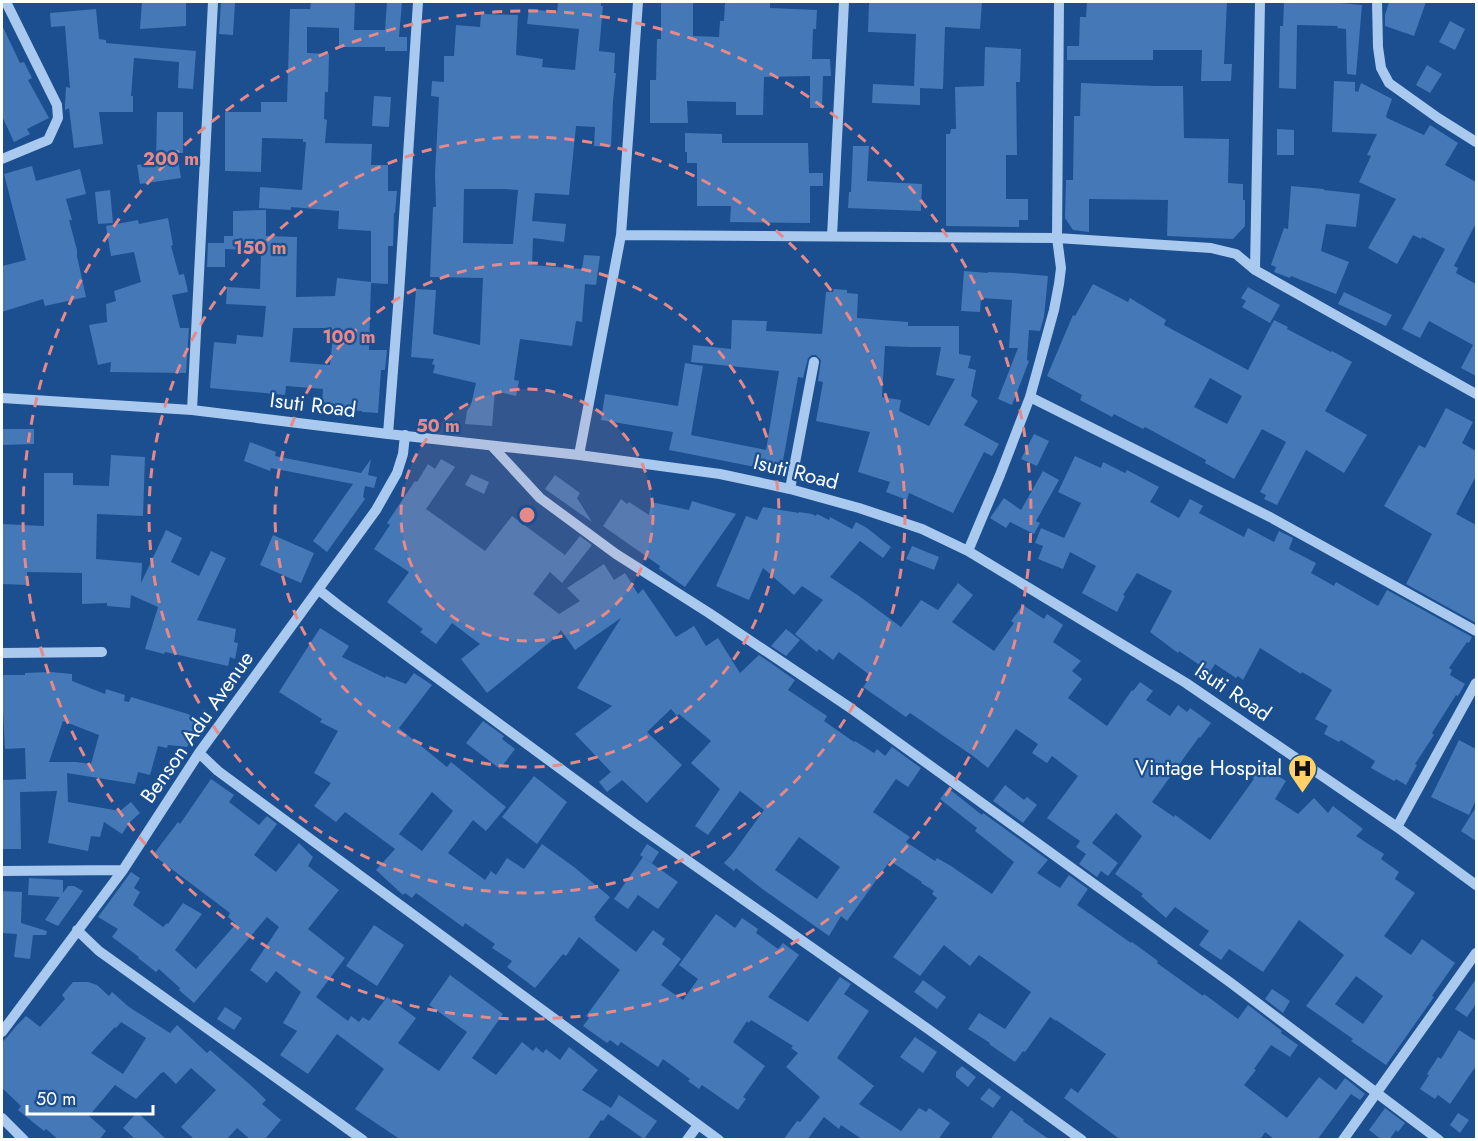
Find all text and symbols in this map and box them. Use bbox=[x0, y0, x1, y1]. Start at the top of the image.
text: 200 m bbox=[143, 146, 199, 172]
text: 150 m bbox=[234, 235, 286, 261]
text: 100 m bbox=[322, 324, 376, 350]
street label: Isuti Road bbox=[268, 385, 358, 425]
text: 50 m bbox=[416, 413, 460, 439]
street label: Isuti Road bbox=[750, 447, 842, 497]
centre of rings bbox=[517, 505, 537, 525]
street label: Benson Adu Avenue bbox=[133, 645, 261, 809]
street label: Isuti Road bbox=[1189, 655, 1277, 729]
hospital icon: Vintage Hospital bbox=[1287, 752, 1319, 794]
place label: Vintage Hospital bbox=[1135, 753, 1282, 783]
scale bar bbox=[27, 1078, 153, 1116]
text: 50 m bbox=[36, 1086, 76, 1112]

